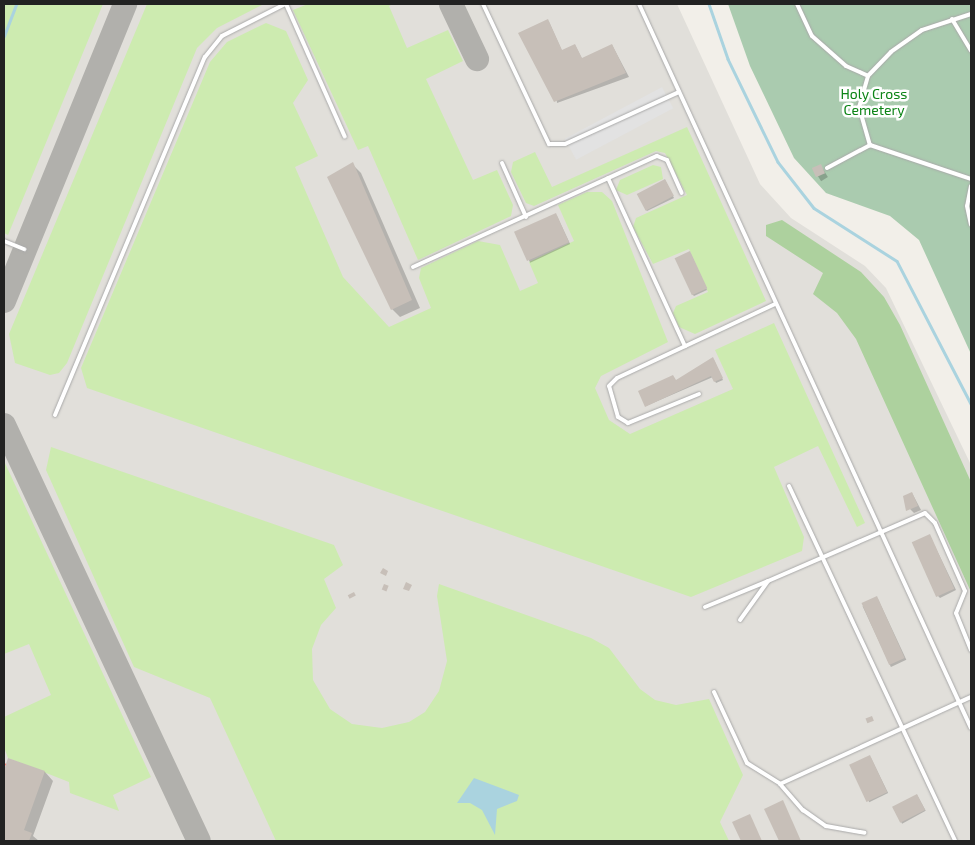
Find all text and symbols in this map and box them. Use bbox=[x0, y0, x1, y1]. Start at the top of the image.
park label: Holy Cross Cemetery bbox=[840, 86, 908, 118]

